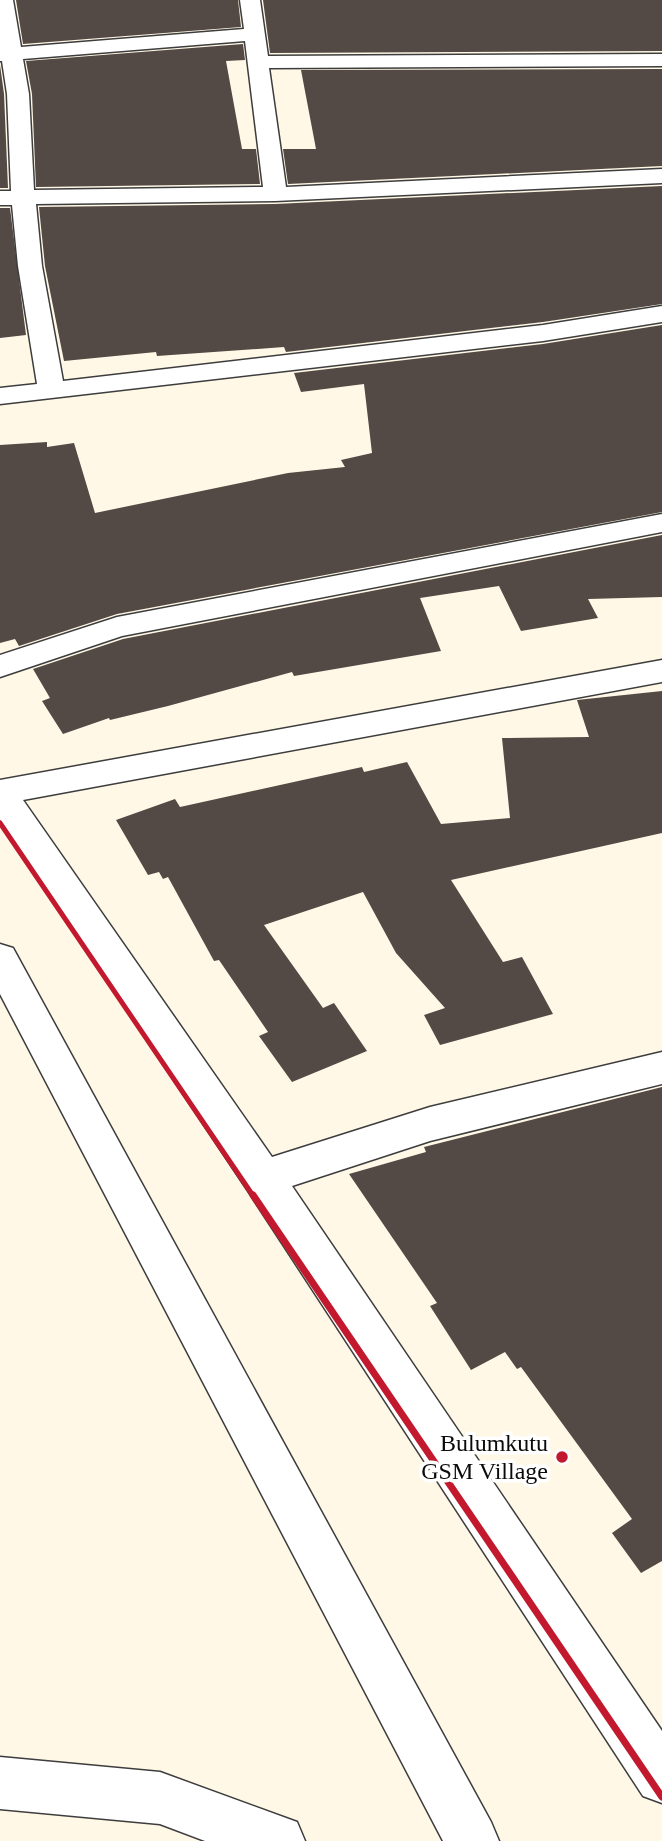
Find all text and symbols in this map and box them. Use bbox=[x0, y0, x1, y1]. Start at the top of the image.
place label: Bulumkutu GSM Village bbox=[421, 1430, 548, 1484]
marker: Bulumkutu GSM Village bbox=[554, 1449, 570, 1465]

